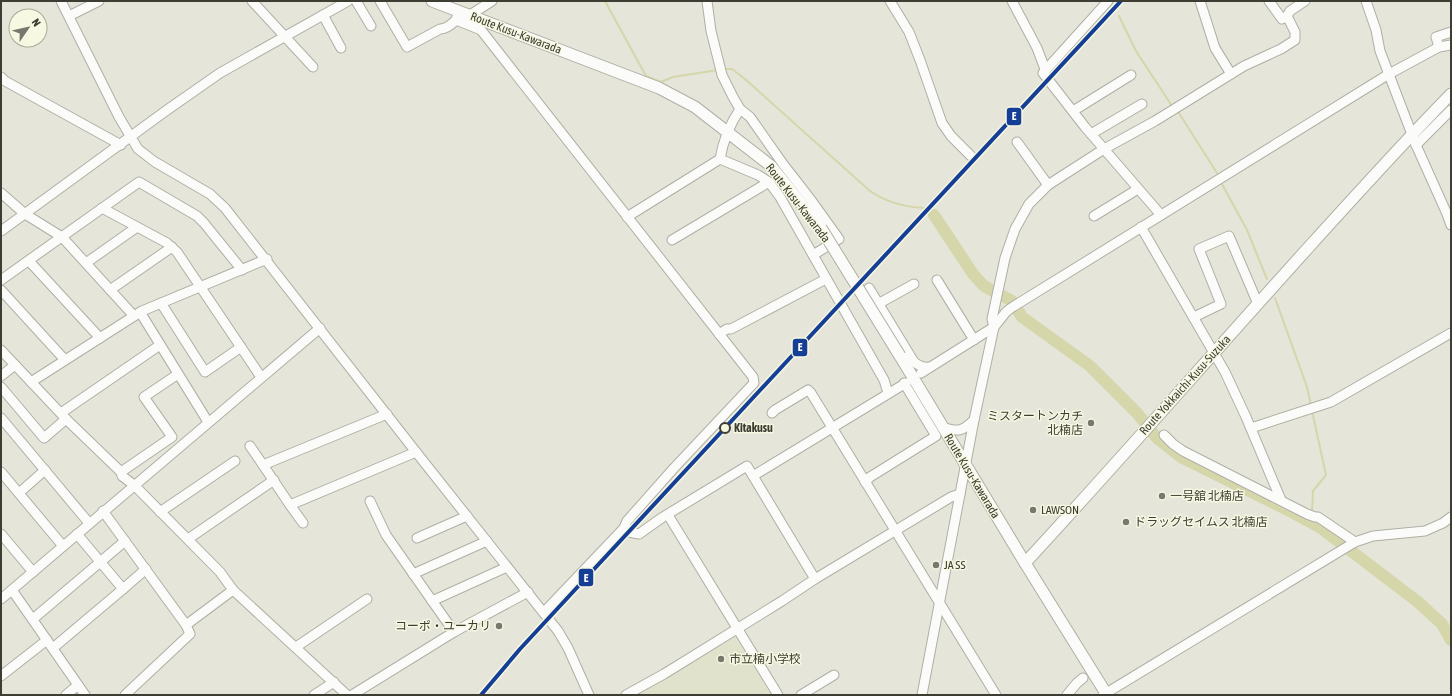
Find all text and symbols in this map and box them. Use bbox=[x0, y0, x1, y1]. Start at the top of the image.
north arrow bbox=[8, 8, 48, 48]
street label: Route Kusu-Kawarada bbox=[468, 9, 564, 57]
text: N bbox=[29, 16, 43, 28]
line badge: E bbox=[1006, 107, 1022, 126]
text: E bbox=[1012, 110, 1017, 122]
street label: Route Kusu-Kawarada bbox=[763, 161, 833, 245]
street label: Route Yokkaichi-Kusu-Suzuka bbox=[1136, 332, 1234, 438]
line badge: E bbox=[792, 338, 808, 357]
text: E bbox=[798, 341, 803, 353]
place label: ミスタートンカチ 北楠店 bbox=[987, 409, 1083, 437]
marker: ミスタートンカチ 北楠店 bbox=[1086, 418, 1096, 428]
place label: Kitakusu bbox=[734, 421, 773, 435]
marker: Kitakusu bbox=[719, 422, 731, 434]
street label: Route Kusu-Kawarada bbox=[941, 431, 1003, 521]
place label: 一号舘 北楠店 bbox=[1170, 489, 1244, 503]
marker: 一号舘 北楠店 bbox=[1157, 491, 1167, 501]
place label: LAWSON bbox=[1041, 503, 1079, 517]
marker: LAWSON bbox=[1028, 505, 1038, 515]
place label: ドラッグセイムス 北楠店 bbox=[1134, 515, 1267, 529]
marker: ドラッグセイムス 北楠店 bbox=[1121, 517, 1131, 527]
place label: JA SS bbox=[944, 558, 965, 572]
marker: JA SS bbox=[931, 560, 941, 570]
line badge: E bbox=[578, 568, 594, 587]
text: E bbox=[584, 572, 589, 584]
place label: コーポ・ユーカリ bbox=[395, 619, 491, 633]
marker: コーポ・ユーカリ bbox=[494, 621, 504, 631]
place label: 市立楠小学校 bbox=[729, 652, 801, 666]
marker: 市立楠小学校 bbox=[716, 654, 726, 664]

